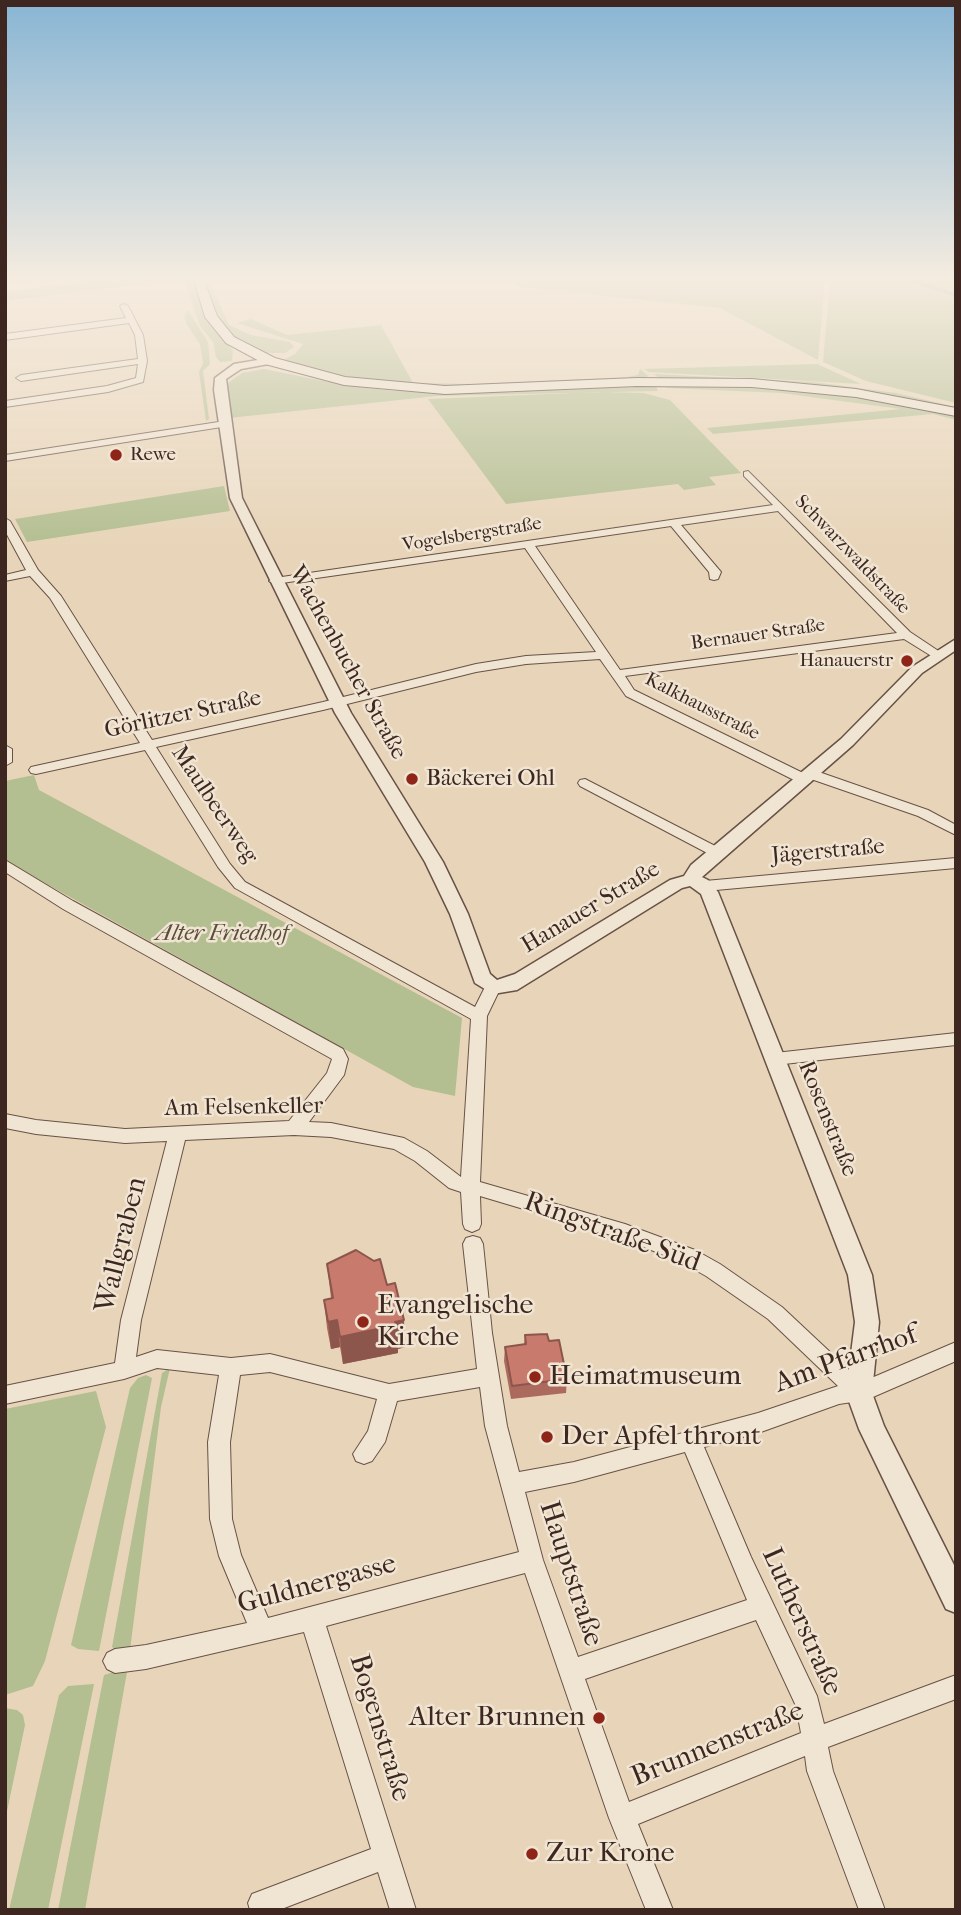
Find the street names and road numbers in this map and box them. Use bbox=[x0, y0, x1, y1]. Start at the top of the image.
street label: Schwarzwaldstraße bbox=[790, 491, 914, 619]
street label: Vogelsbergstraße bbox=[401, 513, 543, 557]
street label: Wachenbucher Straße bbox=[282, 561, 412, 765]
street label: Bernauer Straße bbox=[690, 614, 826, 656]
street label: Kalkhausstraße bbox=[641, 668, 763, 746]
street label: Görlitzer Straße bbox=[102, 685, 264, 745]
street label: Maulbeerweg bbox=[165, 741, 263, 869]
street label: Jägerstraße bbox=[770, 833, 886, 871]
street label: Hanauer Straße bbox=[517, 856, 665, 960]
street label: Rosenstraße bbox=[791, 1057, 863, 1181]
street label: Am Felsenkeller bbox=[164, 1093, 324, 1123]
street label: Wallgraben bbox=[89, 1174, 155, 1316]
street label: Ringstraße Süd bbox=[519, 1185, 705, 1281]
street label: Am Pfarrhof bbox=[770, 1319, 922, 1401]
street label: Hauptstraße bbox=[531, 1497, 609, 1651]
street label: Lutherstraße bbox=[753, 1543, 849, 1701]
street label: Guldnergasse bbox=[234, 1548, 400, 1622]
street label: Bogenstraße bbox=[341, 1650, 417, 1806]
street label: Brunnenstraße bbox=[627, 1695, 809, 1795]

